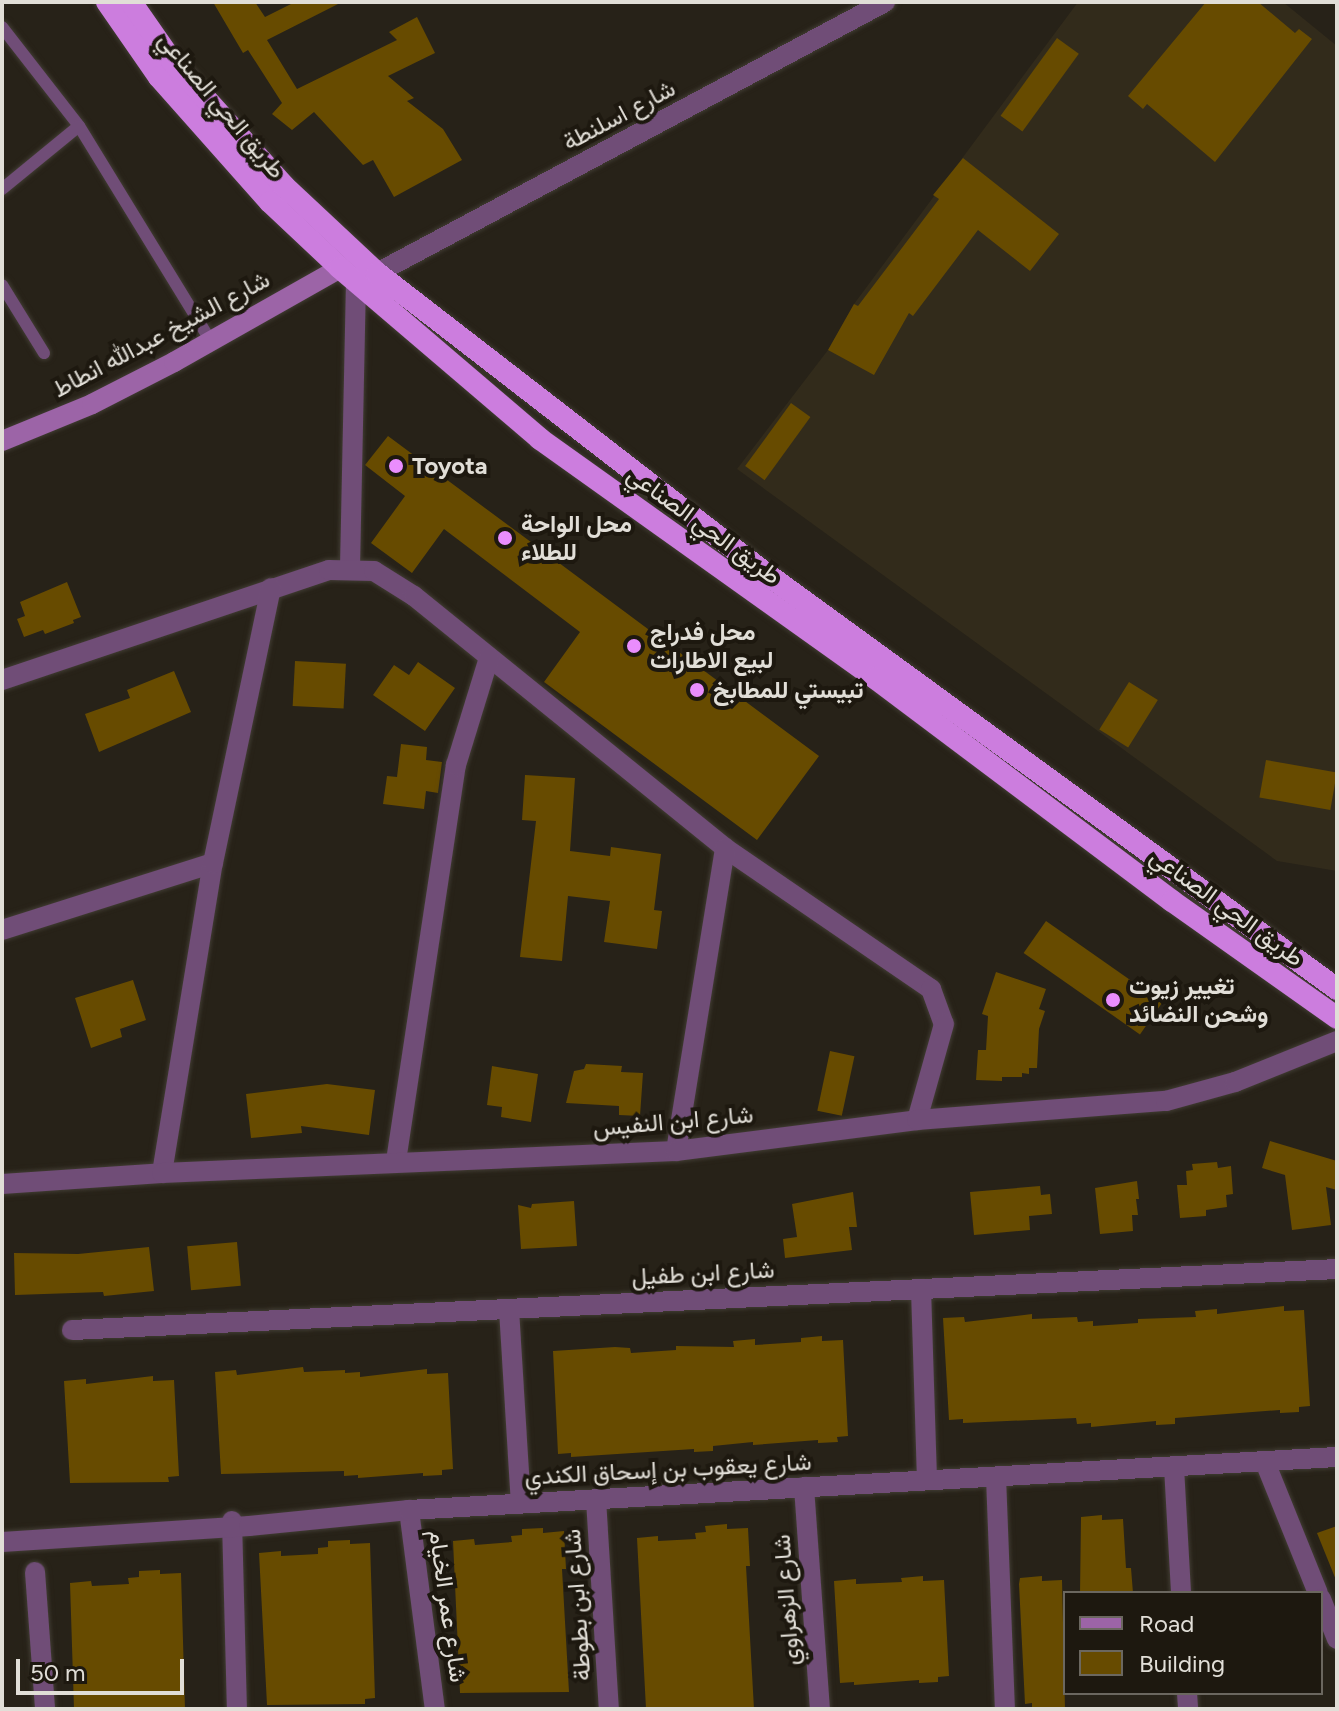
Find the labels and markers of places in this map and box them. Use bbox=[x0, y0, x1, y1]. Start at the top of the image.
place label: Toyota bbox=[412, 452, 487, 480]
marker: Toyota bbox=[387, 457, 405, 475]
place label: محل الواحة للطلاء bbox=[521, 510, 632, 566]
marker: محل الواحة للطلاء bbox=[496, 529, 514, 547]
place label: محل فدراج لبيع الاطارات bbox=[650, 618, 774, 674]
marker: محل فدراج لبيع الاطارات bbox=[625, 637, 643, 655]
place label: تبيستي للمطابخ bbox=[713, 676, 863, 704]
marker: تبيستي للمطابخ bbox=[688, 681, 706, 699]
place label: تغيير زيوت وشحن النضائد bbox=[1129, 972, 1268, 1028]
marker: تغيير زيوت وشحن النضائد bbox=[1104, 991, 1122, 1009]

